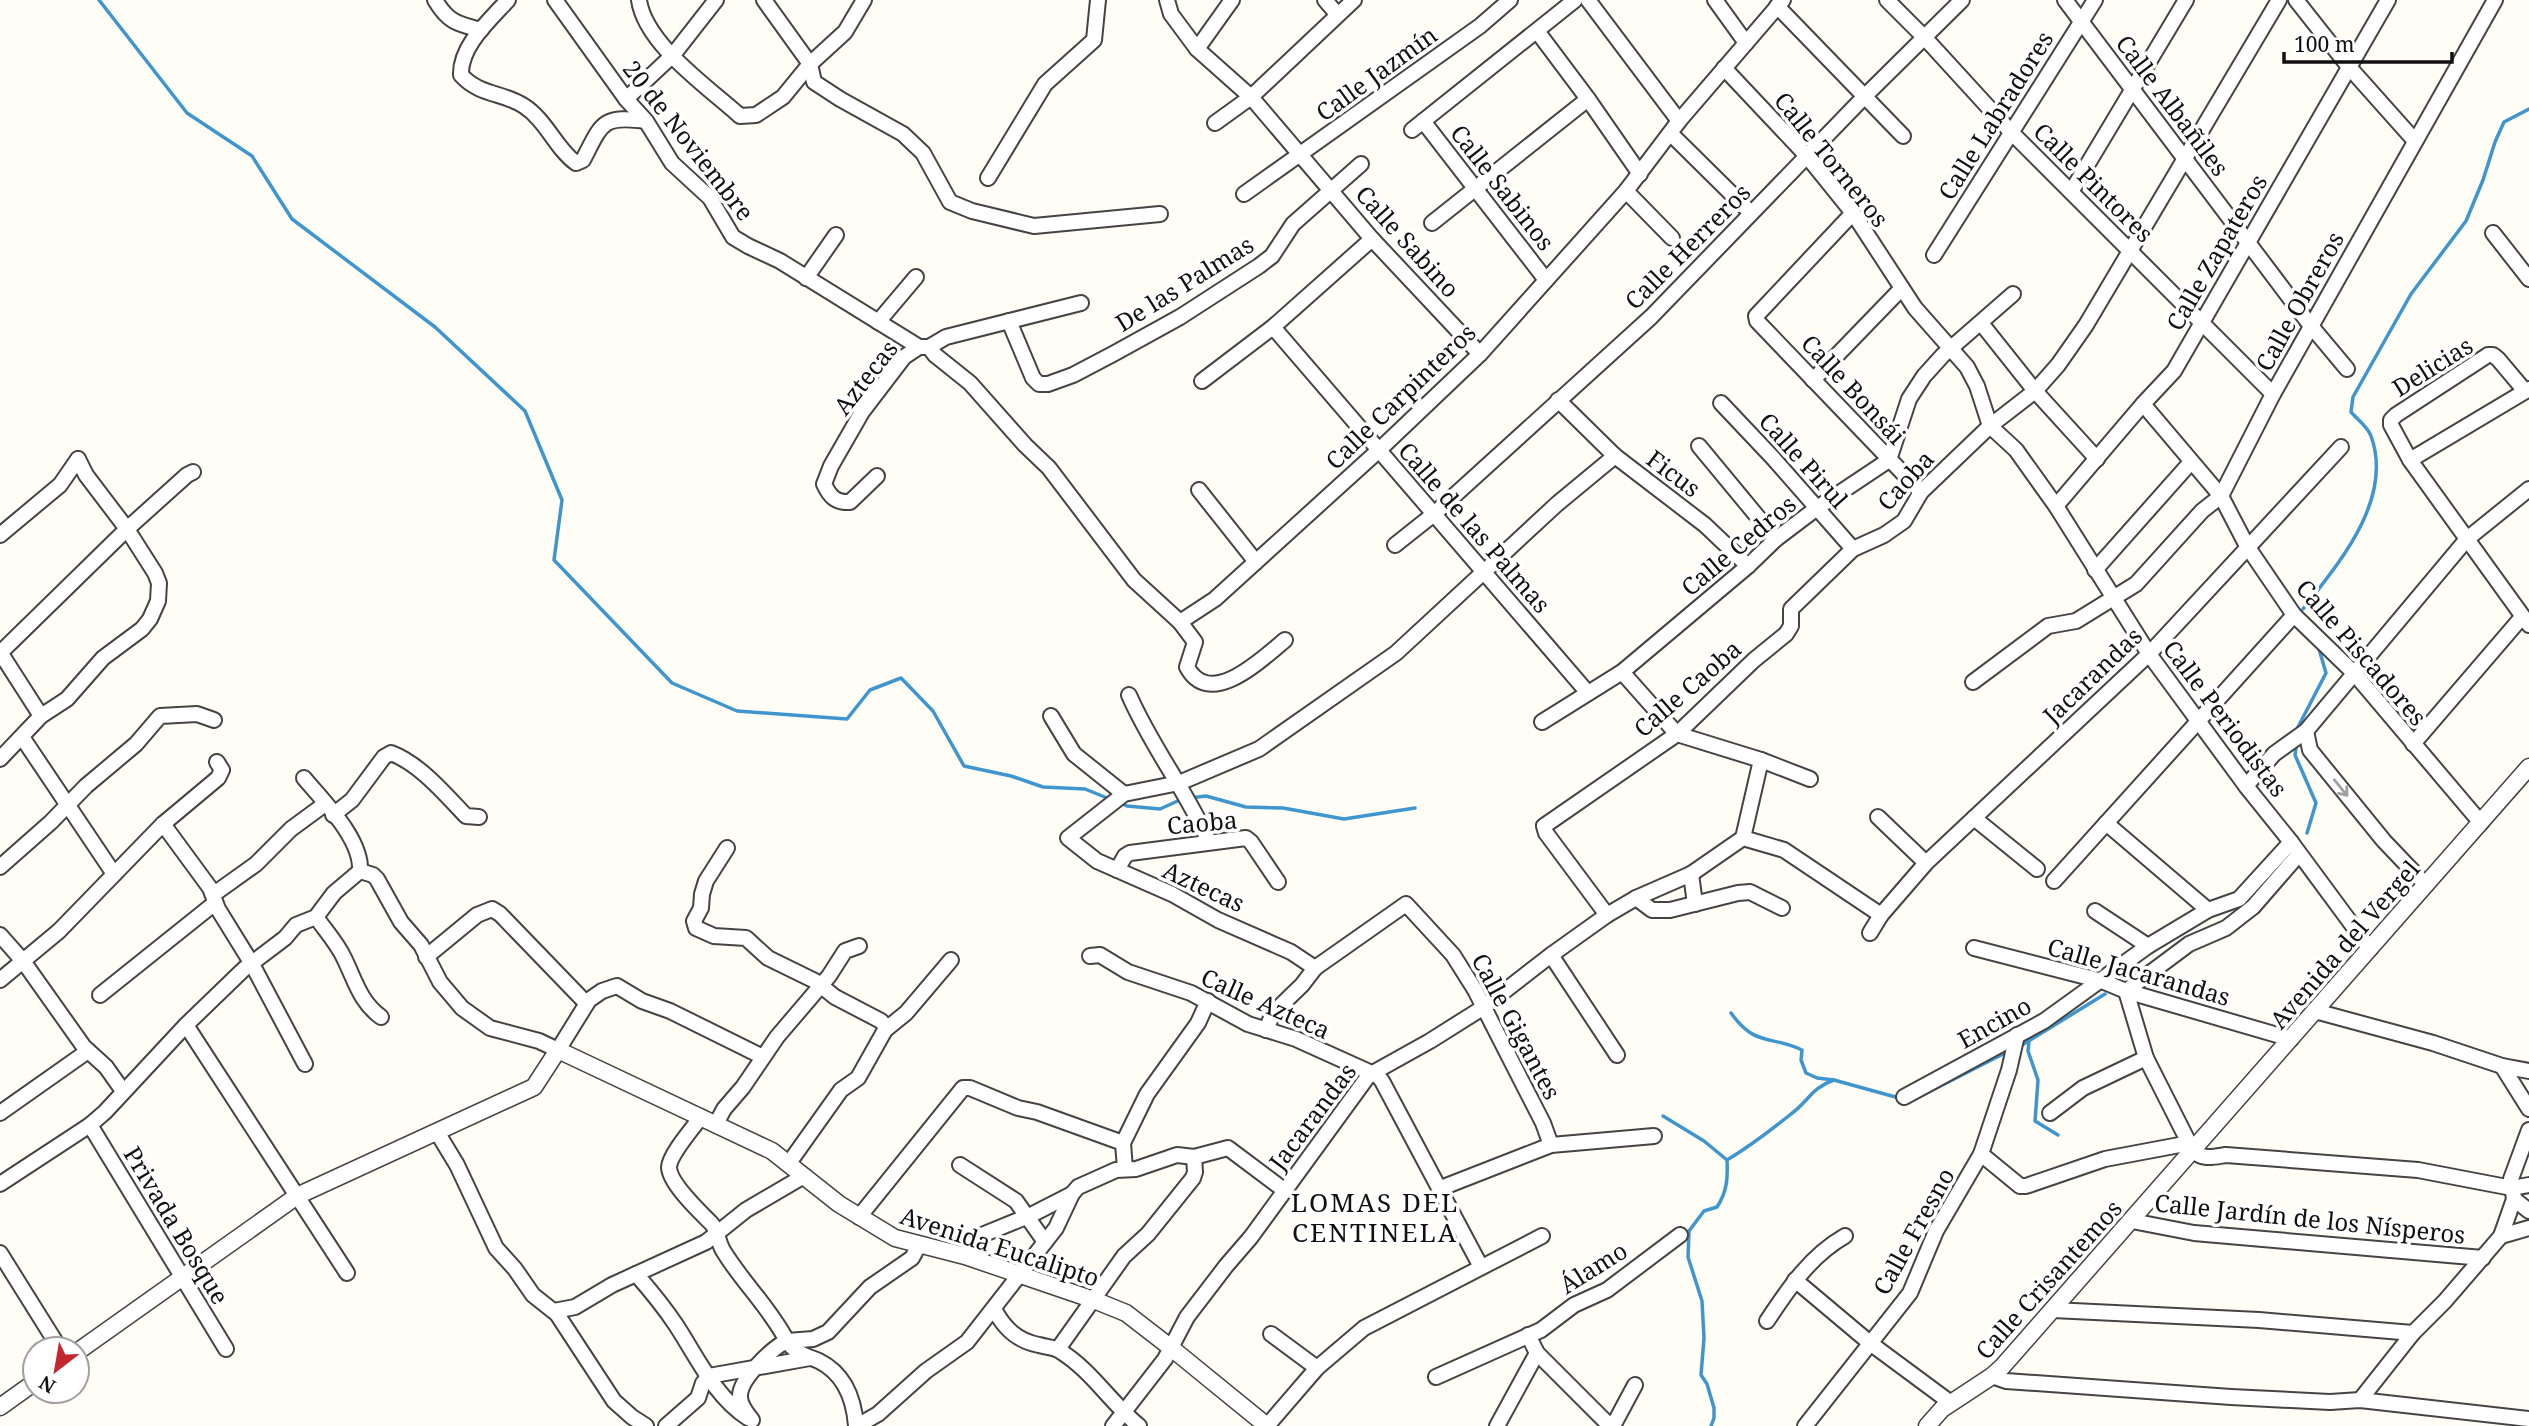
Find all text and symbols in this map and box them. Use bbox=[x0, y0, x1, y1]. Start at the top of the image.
street label: Calle Jazmín bbox=[1309, 18, 1443, 128]
scale bar bbox=[2284, 21, 2452, 65]
street label: Calle Labradores bbox=[1930, 24, 2060, 206]
street label: Calle Albañiles bbox=[2109, 28, 2237, 182]
text: 100 m bbox=[2294, 30, 2355, 58]
street label: 20 de Noviembre bbox=[616, 53, 762, 227]
street label: Calle Torneros bbox=[1767, 84, 1897, 234]
street label: Calle Pintores bbox=[2027, 115, 2161, 249]
street label: Calle Sabinos bbox=[1443, 117, 1563, 257]
street label: Calle Zapateros bbox=[2158, 168, 2274, 336]
street label: Calle Herreros bbox=[1617, 176, 1757, 316]
street label: Calle Sabino bbox=[1349, 178, 1467, 304]
street label: Calle Obreros bbox=[2247, 225, 2351, 377]
street label: De las Palmas bbox=[1109, 227, 1259, 339]
street label: Calle Carpinteros bbox=[1318, 316, 1482, 476]
street label: Calle Bonsái bbox=[1794, 327, 1914, 451]
street label: Delicias bbox=[2385, 328, 2479, 404]
street label: Aztecas bbox=[825, 333, 905, 421]
street label: Calle Pirul bbox=[1752, 405, 1856, 515]
street label: Calle de las Palmas bbox=[1392, 434, 1558, 620]
street label: Ficus bbox=[1640, 442, 1708, 504]
street label: Caoba bbox=[1869, 443, 1941, 517]
street label: Calle Cedros bbox=[1674, 487, 1802, 603]
street label: Calle Piscadores bbox=[2289, 572, 2435, 732]
street label: Jacarandas bbox=[2034, 619, 2149, 731]
street label: Calle Caoba bbox=[1626, 632, 1748, 744]
street label: Calle Periodistas bbox=[2156, 633, 2296, 803]
one-way arrow bbox=[2333, 778, 2348, 796]
street label: Caoba bbox=[1166, 802, 1238, 842]
street label: Avenida del Vergel bbox=[2262, 852, 2427, 1035]
street label: Aztecas bbox=[1158, 853, 1250, 919]
street label: Calle Jacarandas bbox=[2044, 929, 2234, 1013]
street label: Calle Gigantes bbox=[1465, 947, 1569, 1105]
street label: Calle Azteca bbox=[1196, 960, 1336, 1046]
street label: Encino bbox=[1951, 988, 2037, 1056]
street label: Jacarandas bbox=[1260, 1056, 1363, 1177]
street label: Privada Bosque bbox=[117, 1140, 237, 1310]
street label: Calle Fresno bbox=[1864, 1161, 1962, 1301]
district label: LOMAS DEL CENTINELA bbox=[1291, 1184, 1459, 1250]
street label: Calle Jardín de los Nísperos bbox=[2153, 1185, 2467, 1251]
street label: Calle Crisantemos bbox=[1967, 1192, 2129, 1366]
street label: Avenida Eucalipto bbox=[896, 1198, 1104, 1294]
street label: Álamo bbox=[1553, 1233, 1633, 1301]
north arrow bbox=[21, 1335, 91, 1405]
text: N bbox=[34, 1370, 60, 1400]

